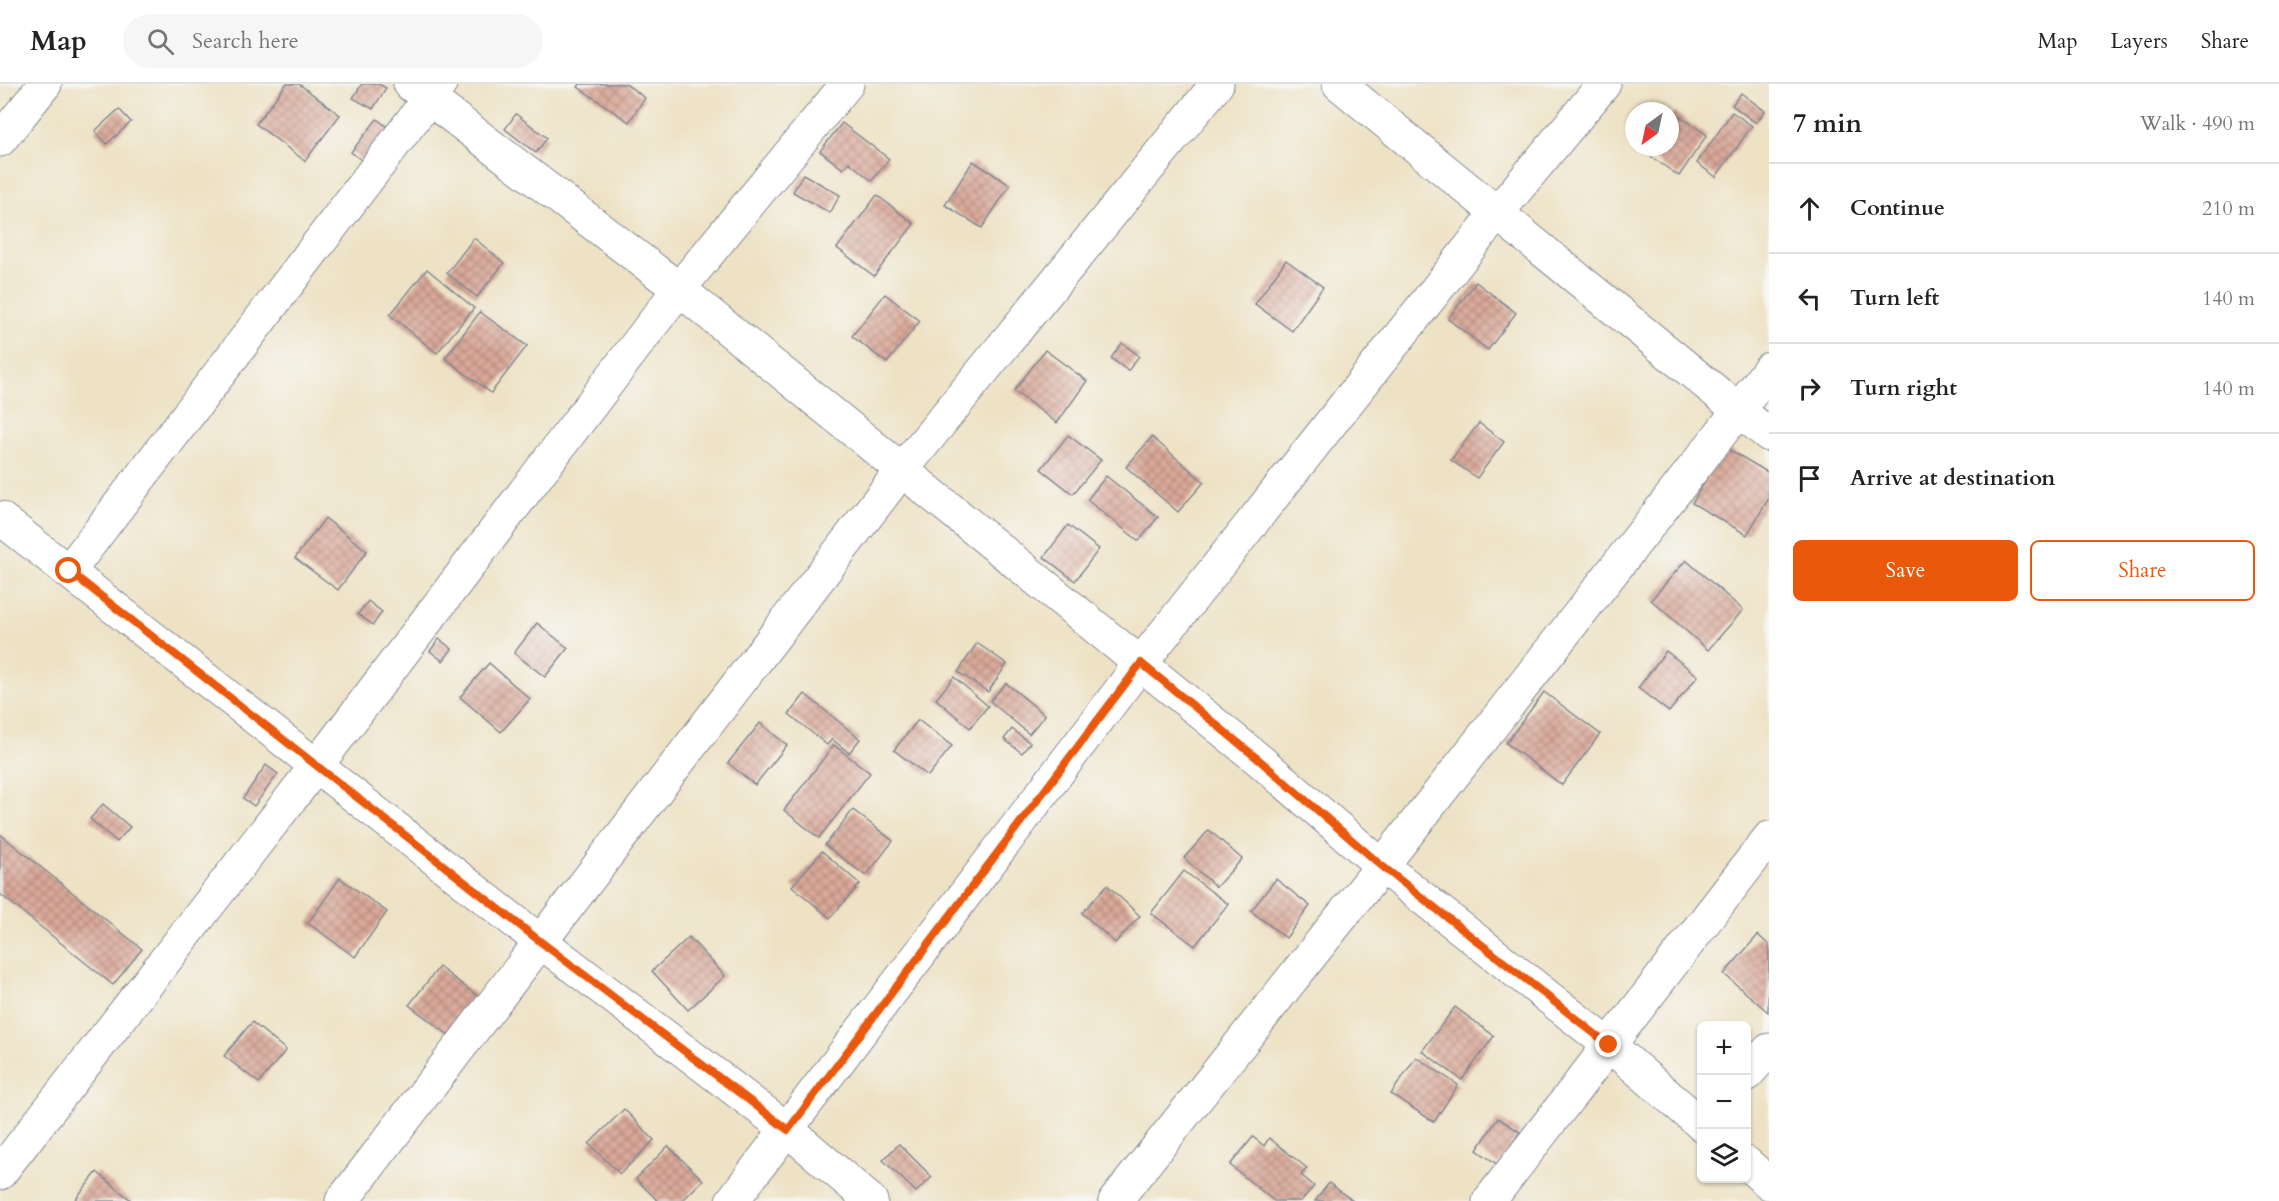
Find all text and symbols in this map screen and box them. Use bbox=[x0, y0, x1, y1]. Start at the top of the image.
search box bbox=[123, 14, 543, 68]
text: Map bbox=[30, 22, 87, 60]
icon: search bbox=[144, 25, 177, 58]
text: Search here bbox=[192, 26, 299, 56]
text: Map bbox=[2038, 27, 2078, 56]
text: Layers bbox=[2111, 27, 2168, 56]
text: Share bbox=[2201, 27, 2249, 56]
north arrow bbox=[1625, 102, 1679, 156]
text: 7 min bbox=[1793, 106, 1862, 141]
text: Walk · 490 m bbox=[2140, 110, 2255, 137]
icon: ahead bbox=[1793, 192, 1826, 225]
text: Continue bbox=[1850, 193, 1945, 223]
text: 210 m bbox=[2202, 195, 2255, 222]
icon: left bbox=[1793, 282, 1826, 315]
text: Turn left bbox=[1850, 283, 1939, 313]
text: 140 m bbox=[2202, 285, 2255, 312]
icon: right bbox=[1793, 372, 1826, 405]
text: Turn right bbox=[1850, 373, 1957, 403]
text: 140 m bbox=[2202, 375, 2255, 402]
icon: arrive bbox=[1793, 462, 1826, 495]
text: Arrive at destination bbox=[1850, 463, 2055, 493]
button: Save bbox=[1793, 540, 2018, 601]
button: Share bbox=[2030, 540, 2255, 601]
route start bbox=[55, 557, 81, 583]
map controls bbox=[1697, 1021, 1751, 1183]
button: + bbox=[1697, 1021, 1751, 1075]
route end bbox=[1595, 1031, 1621, 1057]
button: − bbox=[1697, 1075, 1751, 1129]
button: layers bbox=[1697, 1129, 1751, 1183]

